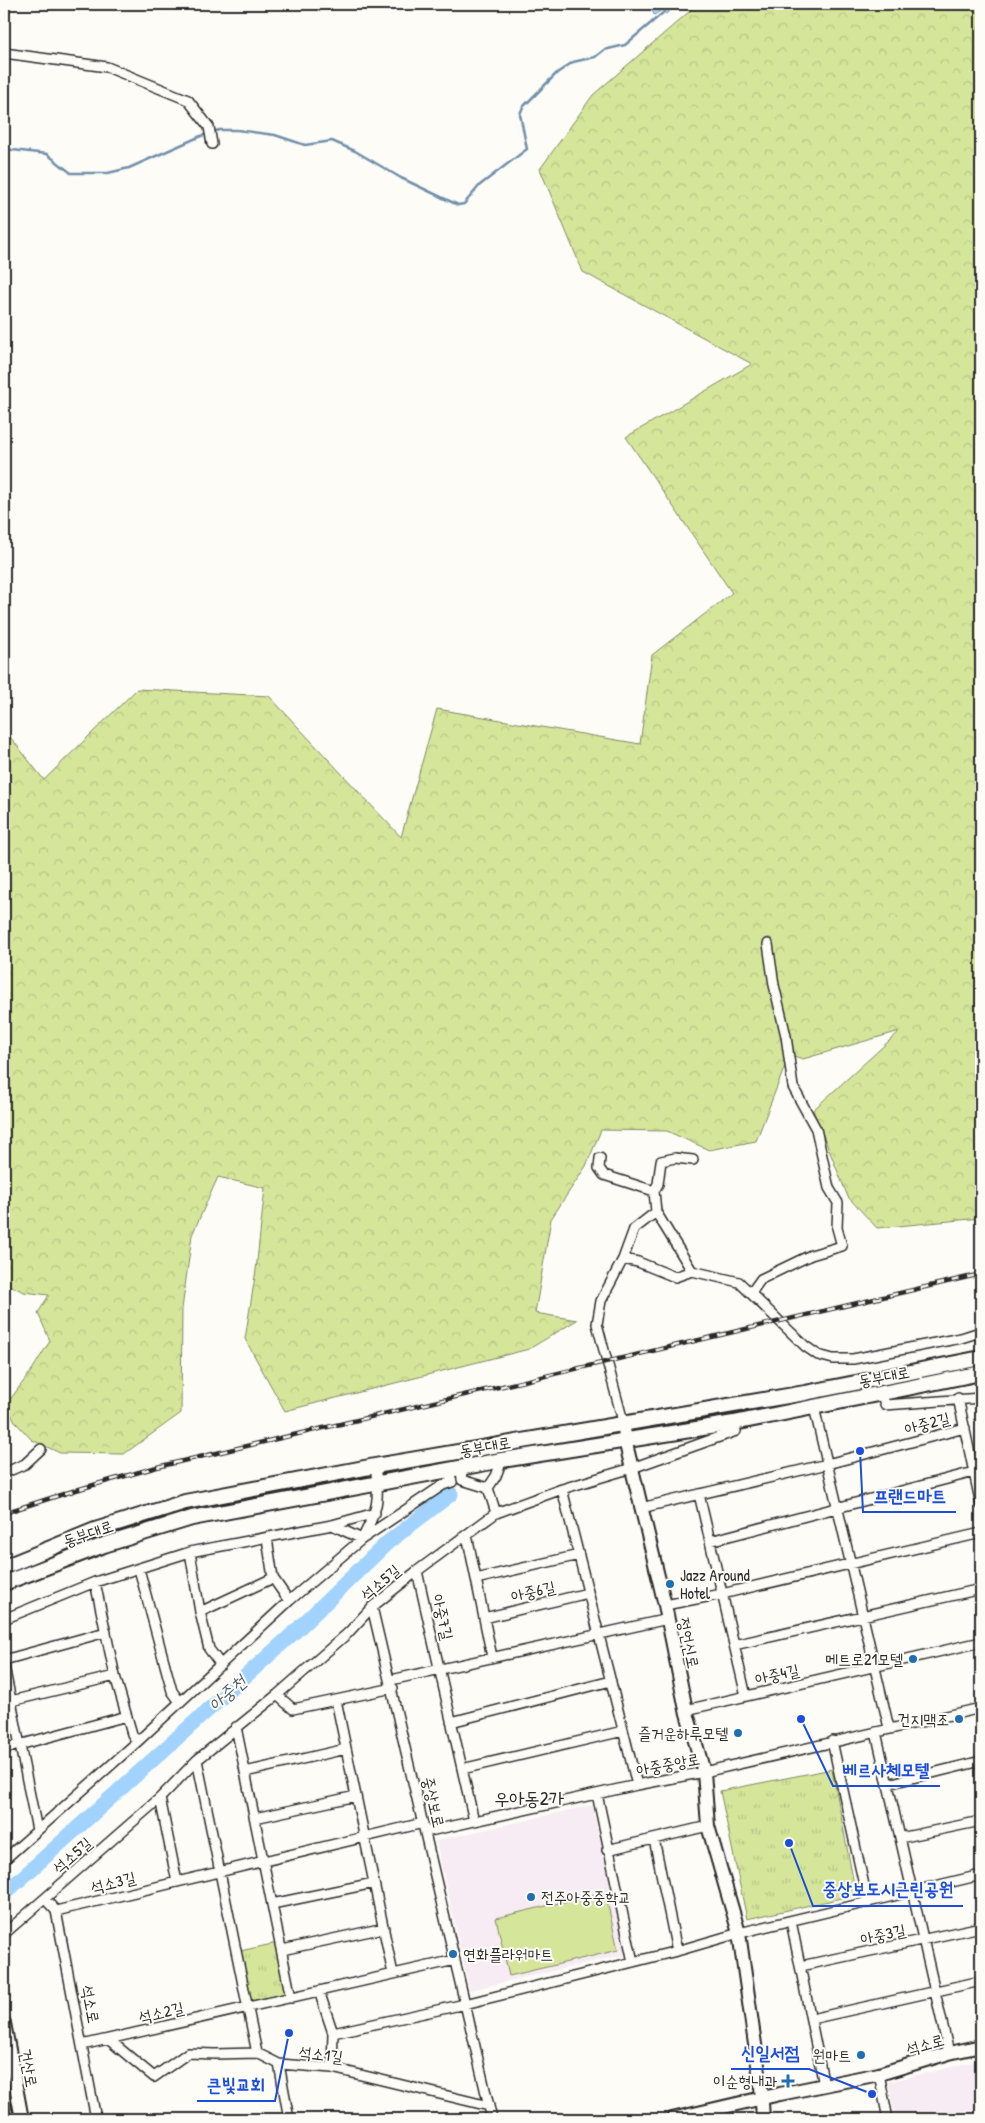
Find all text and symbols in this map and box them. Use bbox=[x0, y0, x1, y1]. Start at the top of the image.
street label: 동부대로 bbox=[857, 1360, 911, 1392]
street label: 아중2길 bbox=[902, 1406, 952, 1440]
street label: 동부대로 bbox=[458, 1431, 512, 1461]
callout: 프랜드마트 bbox=[863, 1479, 956, 1512]
text: 프랜드마트 bbox=[874, 1483, 946, 1508]
street label: 동부대로 bbox=[60, 1514, 116, 1552]
street label: 석소5길 bbox=[356, 1559, 405, 1605]
place label: Jazz Around Hotel bbox=[680, 1564, 750, 1604]
street label: 아중6길 bbox=[509, 1575, 558, 1607]
marker: Jazz Around Hotel bbox=[664, 1578, 676, 1590]
street label: 아중7길 bbox=[427, 1592, 459, 1642]
street label: 정언신로 bbox=[673, 1616, 705, 1670]
place label: 메트로21모텔 bbox=[825, 1648, 903, 1670]
marker: 메트로21모텔 bbox=[907, 1653, 919, 1665]
street label: 아중4길 bbox=[753, 1658, 801, 1690]
water label: 아중천 bbox=[202, 1668, 253, 1717]
place label: 건지맥조 bbox=[898, 1708, 949, 1730]
marker: 건지맥조 bbox=[953, 1713, 965, 1725]
place label: 즐거운하루모텔 bbox=[638, 1722, 728, 1744]
marker: 즐거운하루모텔 bbox=[732, 1727, 744, 1739]
street label: 아중중앙로 bbox=[634, 1747, 702, 1781]
callout: 베르사체모텔 bbox=[833, 1753, 940, 1786]
text: 베르사체모텔 bbox=[843, 1757, 930, 1782]
street label: 중상보로 bbox=[417, 1774, 451, 1830]
district label: 우아동2가 bbox=[494, 1785, 565, 1811]
street label: 석소5길 bbox=[48, 1832, 96, 1878]
street label: 석소3길 bbox=[88, 1866, 138, 1898]
callout: 중상보도시근린공원 bbox=[813, 1873, 963, 1906]
text: 중상보도시근린공원 bbox=[823, 1876, 953, 1901]
place label: 전주아중중학교 bbox=[541, 1886, 631, 1908]
marker: 전주아중중학교 bbox=[525, 1891, 537, 1903]
street label: 아중3길 bbox=[858, 1918, 908, 1950]
place label: 연화플라워마트 bbox=[463, 1943, 553, 1965]
marker: 연화플라워마트 bbox=[447, 1948, 459, 1960]
street label: 석소로 bbox=[77, 1983, 105, 2025]
street label: 석소2길 bbox=[136, 1996, 186, 2028]
street label: 석소로 bbox=[903, 2028, 947, 2060]
callout: 신일서점 bbox=[731, 2036, 809, 2069]
street label: 석소1길 bbox=[298, 2040, 345, 2068]
text: 신일서점 bbox=[741, 2040, 799, 2065]
place label: 원마트 bbox=[812, 2044, 851, 2066]
street label: 건산로 bbox=[15, 2047, 43, 2089]
marker: 원마트 bbox=[855, 2049, 867, 2061]
callout: 큰빛교회 bbox=[197, 2068, 275, 2101]
place label: 이순형내과 bbox=[713, 2070, 777, 2092]
text: 큰빛교회 bbox=[207, 2072, 265, 2097]
marker: 이순형내과 bbox=[781, 2074, 795, 2088]

